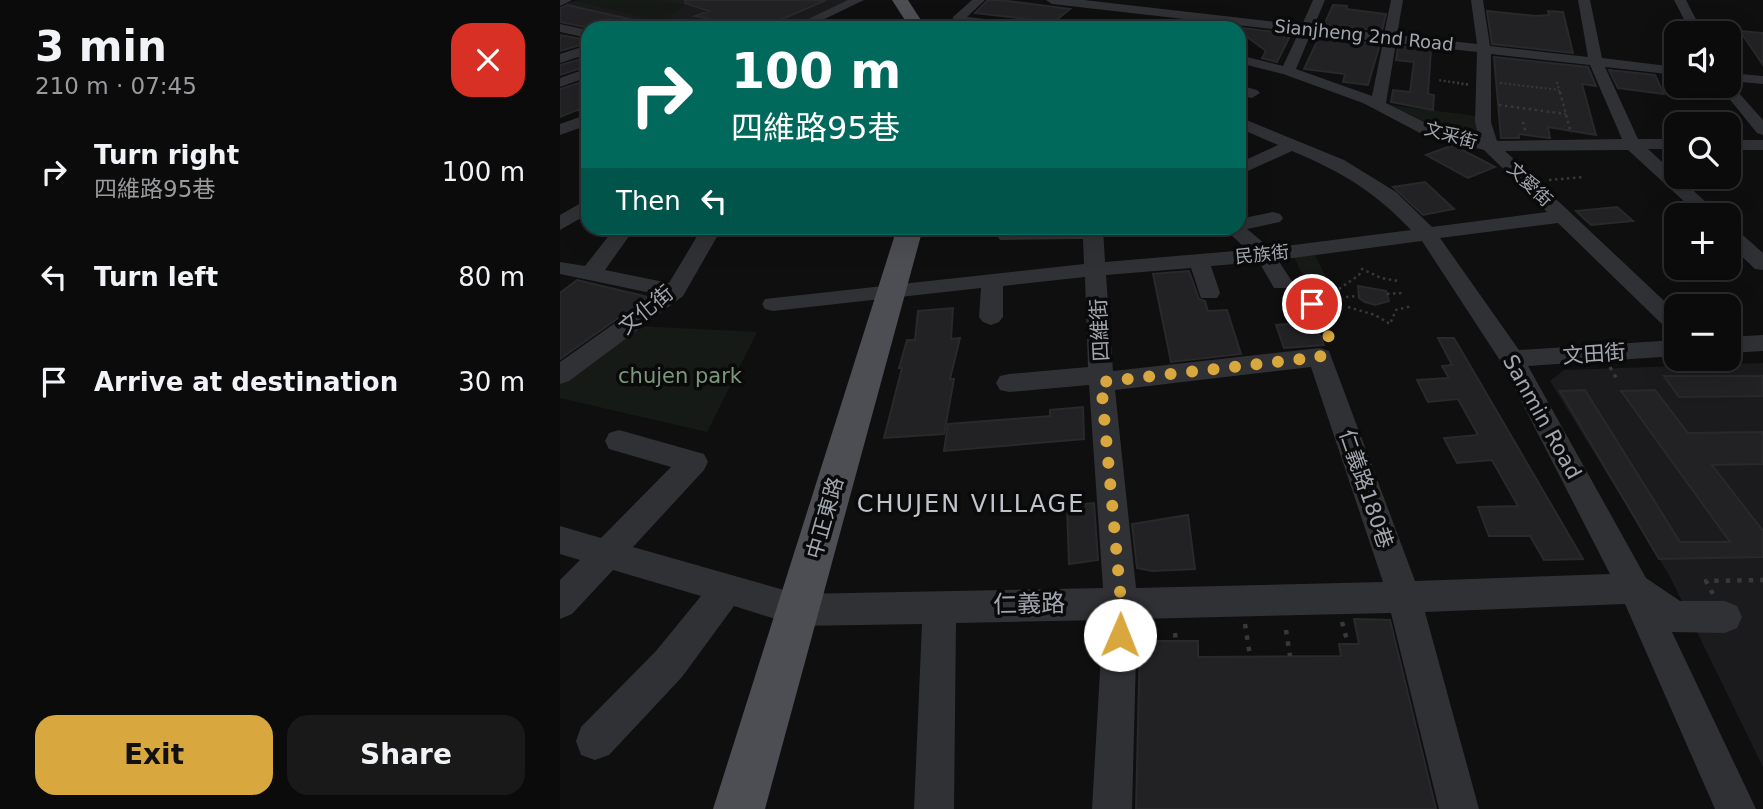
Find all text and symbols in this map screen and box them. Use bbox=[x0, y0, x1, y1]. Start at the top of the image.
street label: Sianjheng 2nd Road bbox=[1273, 15, 1455, 55]
map controls bbox=[1664, 21, 1741, 371]
button: sound bbox=[1664, 21, 1741, 98]
text: 3 min bbox=[35, 22, 167, 71]
button: close bbox=[451, 23, 525, 97]
text: 100 m bbox=[731, 43, 901, 100]
icon: right bbox=[616, 49, 707, 140]
text: 210 m · 07:45 bbox=[35, 73, 197, 99]
text: 四維路95巷 bbox=[731, 109, 900, 147]
button: search bbox=[1664, 112, 1741, 189]
street label: 文采街 bbox=[1422, 117, 1480, 153]
text: Turn right bbox=[94, 140, 239, 170]
icon: right bbox=[35, 153, 73, 191]
text: 100 m bbox=[442, 157, 525, 187]
street label: 文愛街 bbox=[1503, 158, 1557, 210]
text: 四維路95巷 bbox=[94, 176, 215, 202]
icon: left bbox=[695, 182, 733, 220]
text: Then bbox=[616, 186, 681, 216]
button: + bbox=[1664, 203, 1741, 280]
street label: 民族街 bbox=[1234, 241, 1290, 267]
icon: left bbox=[35, 258, 73, 296]
text: Turn left bbox=[94, 262, 218, 292]
text: 80 m bbox=[458, 262, 525, 292]
pin bbox=[1282, 274, 1342, 334]
street label: 文化街 bbox=[614, 281, 678, 339]
icon: arrive bbox=[1293, 285, 1331, 323]
button: − bbox=[1664, 294, 1741, 371]
street label: 四維街 bbox=[1086, 298, 1114, 362]
street label: 文田街 bbox=[1562, 340, 1626, 368]
street label: Sanmin Road bbox=[1498, 351, 1586, 483]
icon: arrive bbox=[35, 363, 73, 401]
park label: chujen park bbox=[618, 364, 743, 388]
text: Arrive at destination bbox=[94, 367, 398, 397]
text: 30 m bbox=[458, 367, 525, 397]
street label: 仁義路180巷 bbox=[1334, 426, 1398, 552]
street label: 中正東路 bbox=[802, 474, 848, 562]
district label: CHUJEN VILLAGE bbox=[857, 490, 1085, 518]
street label: 仁義路 bbox=[993, 589, 1065, 619]
position arrow bbox=[1083, 598, 1157, 672]
button: Exit bbox=[35, 715, 273, 795]
button: Share bbox=[287, 715, 525, 795]

